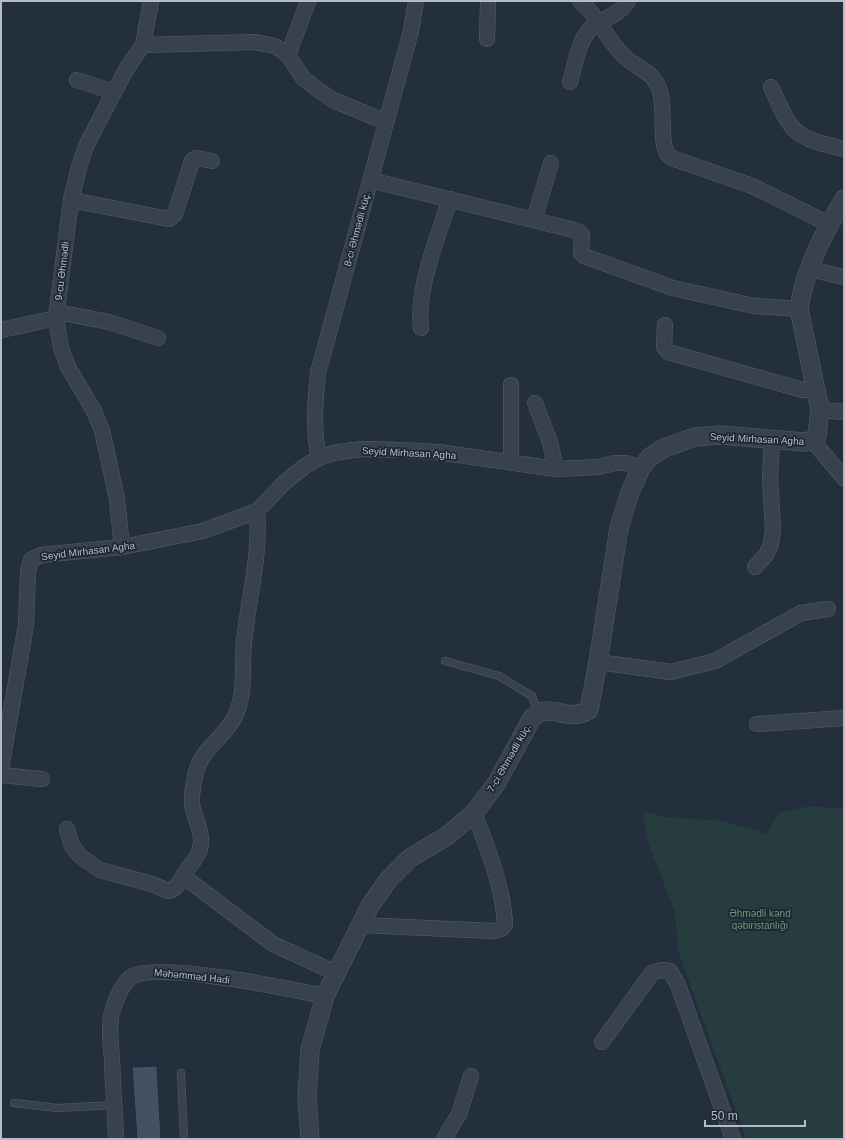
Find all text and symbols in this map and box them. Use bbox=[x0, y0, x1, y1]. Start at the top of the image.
street label: 8-ci Əhmədli küç. bbox=[342, 190, 372, 268]
street label: 9-cu Əhmədli bbox=[53, 241, 71, 301]
street label: Seyid Mirhasan Agha bbox=[710, 431, 805, 447]
street label: Seyid Mirhasan Agha bbox=[362, 445, 457, 461]
street label: Seyid Mirhasan Agha bbox=[40, 540, 136, 562]
street label: 7-ci Əhmədli küç. bbox=[485, 722, 533, 794]
park label: Əhmədli kənd qəbiristanlığı bbox=[729, 908, 791, 931]
street label: Məhəmməd Hadi bbox=[154, 967, 230, 985]
scale bar bbox=[705, 1102, 805, 1128]
text: 50 m bbox=[711, 1109, 738, 1123]

